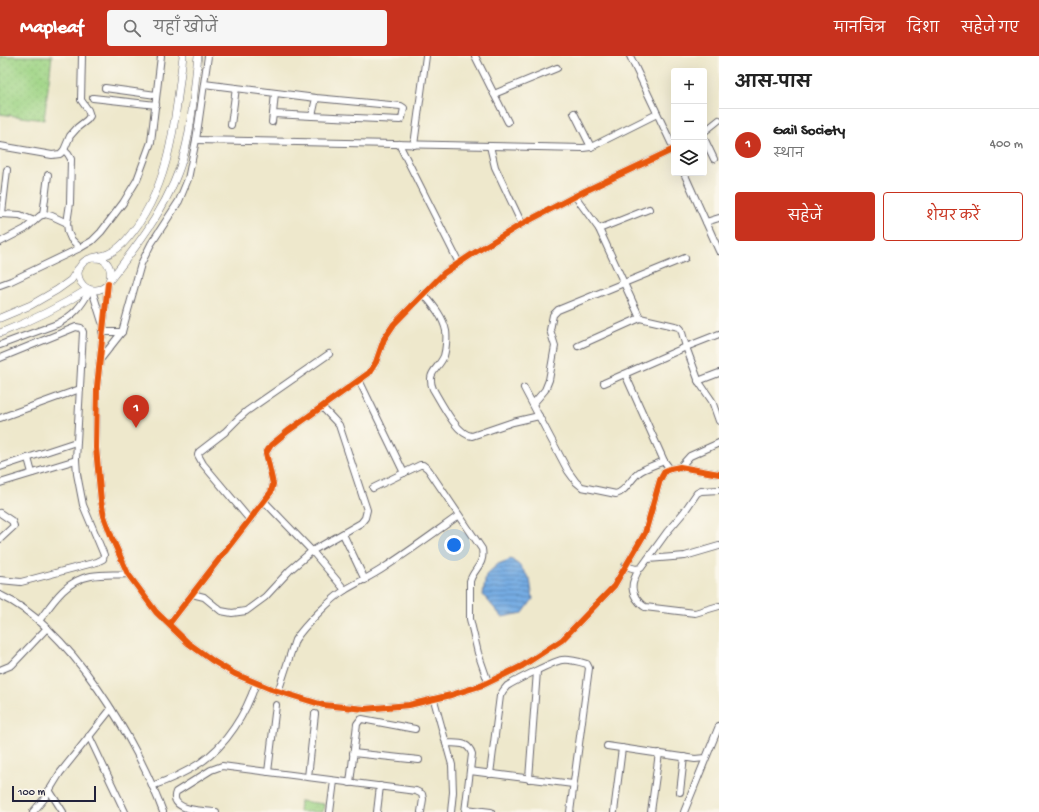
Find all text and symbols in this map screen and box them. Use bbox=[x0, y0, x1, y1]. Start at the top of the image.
search box bbox=[107, 10, 387, 46]
text: Mapleaf bbox=[20, 17, 83, 40]
icon: search bbox=[121, 17, 143, 39]
text: यहाँ खोजें bbox=[153, 20, 218, 38]
text: मानचित्र bbox=[834, 21, 885, 38]
text: दिशा bbox=[907, 21, 939, 38]
text: सहेजे गए bbox=[961, 21, 1019, 38]
map controls bbox=[671, 68, 707, 176]
button: + bbox=[671, 68, 707, 104]
text: आस-पास bbox=[735, 74, 811, 94]
button: − bbox=[671, 104, 707, 140]
text: Gail Society bbox=[773, 122, 845, 140]
text: 1 bbox=[745, 137, 751, 152]
text: 400 m bbox=[990, 137, 1023, 152]
button: layers bbox=[671, 140, 707, 176]
text: स्थान bbox=[773, 147, 804, 162]
button: सहेजें bbox=[735, 192, 875, 241]
button: शेयर करें bbox=[883, 192, 1023, 241]
pin: 1 bbox=[123, 395, 149, 428]
your location bbox=[444, 535, 464, 555]
scale bar bbox=[12, 784, 96, 803]
text: 100 m bbox=[18, 787, 45, 799]

